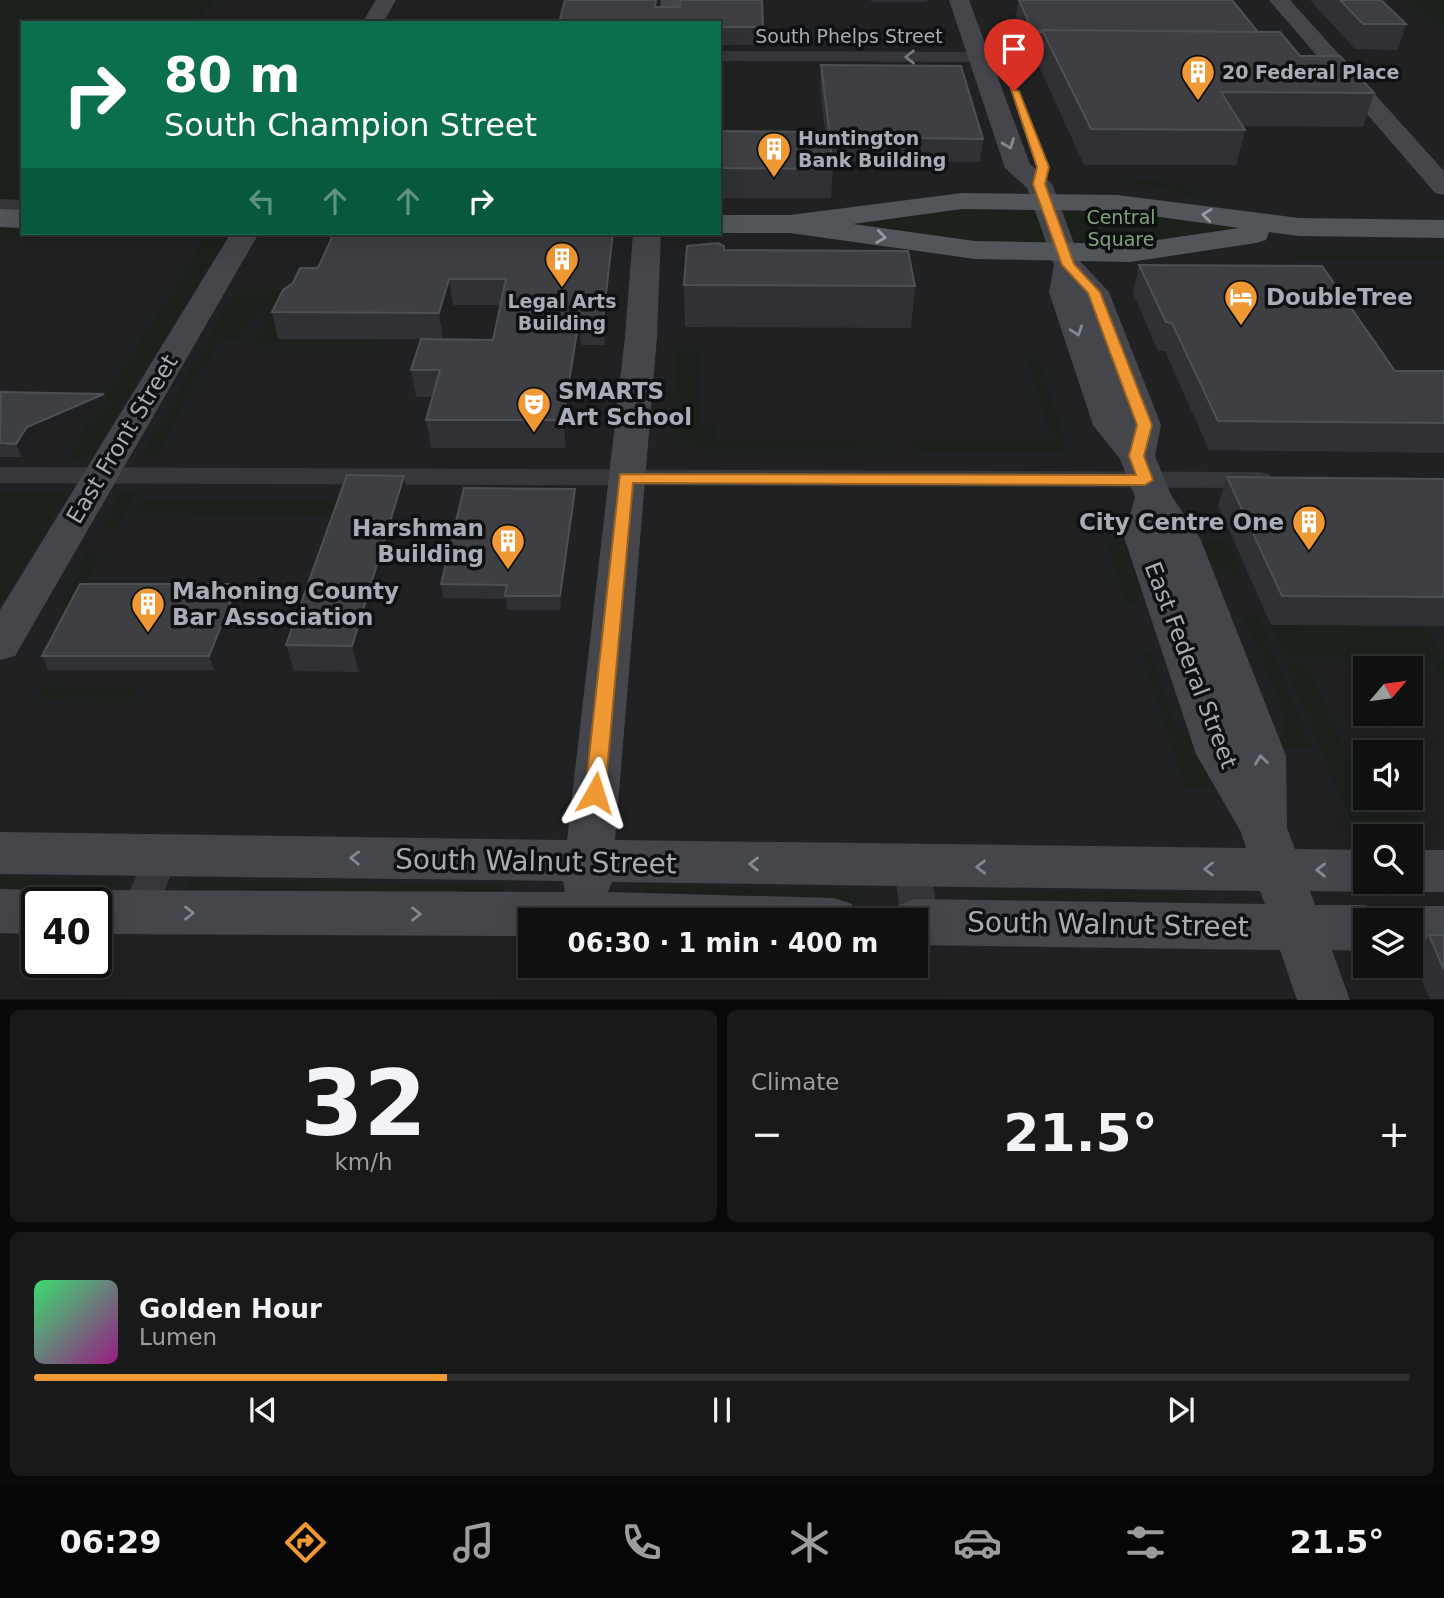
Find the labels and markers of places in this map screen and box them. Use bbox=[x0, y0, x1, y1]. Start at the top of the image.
pin bbox=[984, 19, 1044, 91]
building icon: 20 Federal Place bbox=[1179, 53, 1217, 102]
place label: 20 Federal Place bbox=[1222, 61, 1399, 83]
place label: Huntington Bank Building bbox=[798, 127, 946, 171]
building icon: Huntington Bank Building bbox=[755, 130, 793, 179]
building icon: Legal Arts Building bbox=[543, 240, 581, 289]
hotel icon: DoubleTree bbox=[1222, 278, 1260, 327]
place label: DoubleTree bbox=[1266, 284, 1413, 310]
place label: Legal Arts Building bbox=[507, 290, 617, 334]
place label: SMARTS Art School bbox=[558, 378, 692, 430]
theatre icon: SMARTS Art School bbox=[515, 385, 553, 434]
building icon: City Centre One bbox=[1290, 503, 1328, 552]
place label: City Centre One bbox=[1079, 509, 1284, 535]
place label: Harshman Building bbox=[352, 515, 484, 567]
building icon: Harshman Building bbox=[489, 522, 527, 571]
place label: Mahoning County Bar Association bbox=[172, 578, 399, 630]
building icon: Mahoning County Bar Association bbox=[129, 585, 167, 634]

